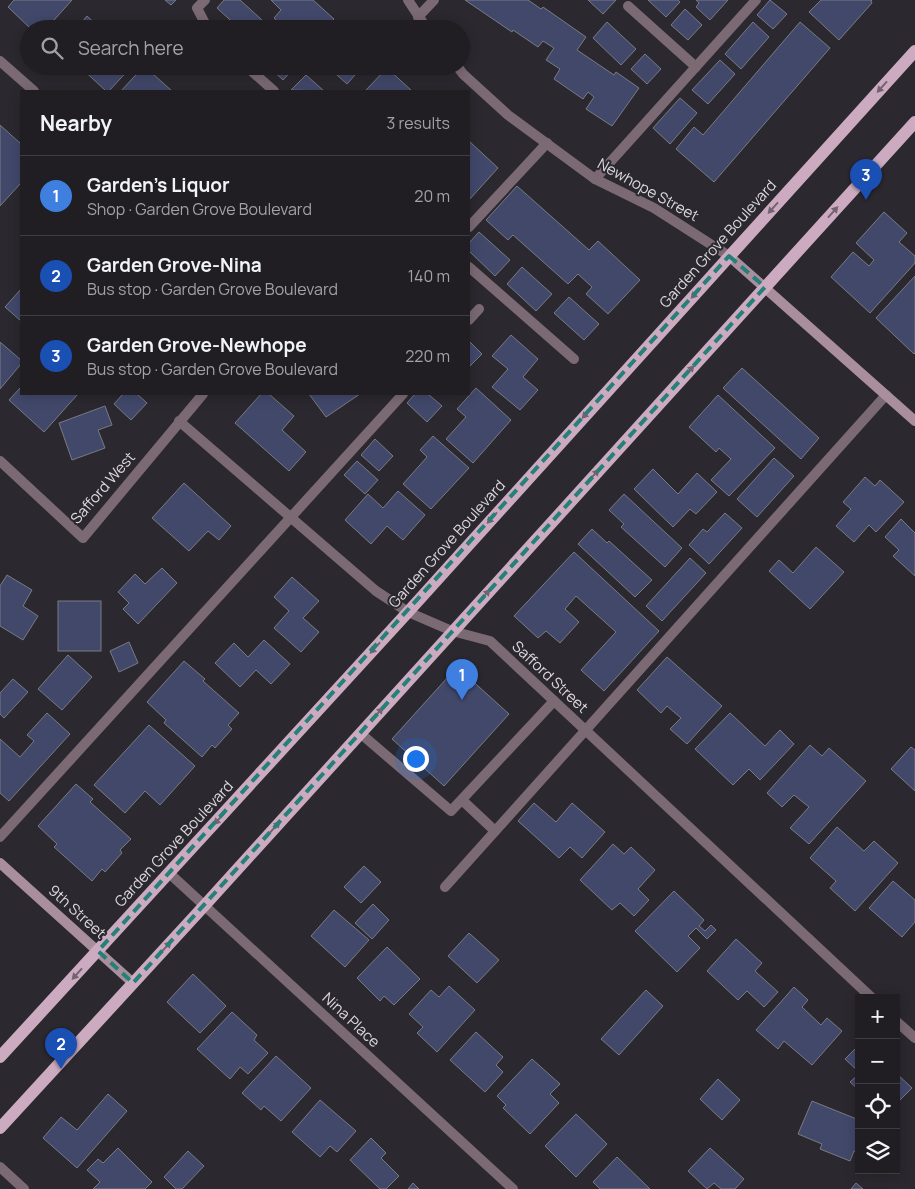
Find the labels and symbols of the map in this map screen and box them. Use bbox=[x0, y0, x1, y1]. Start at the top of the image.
one-way arrow bbox=[876, 81, 888, 93]
street label: Newhope Street bbox=[594, 153, 703, 226]
pin: 3 bbox=[850, 159, 882, 200]
street label: Garden Grove Boulevard bbox=[654, 175, 781, 312]
one-way arrow bbox=[767, 201, 779, 213]
one-way arrow bbox=[827, 206, 839, 218]
one-way arrow bbox=[690, 286, 702, 298]
one-way arrow bbox=[683, 364, 694, 377]
one-way arrow bbox=[581, 407, 593, 419]
street label: Safford West bbox=[65, 447, 140, 528]
one-way arrow bbox=[588, 469, 600, 481]
street label: Garden Grove Boulevard bbox=[383, 475, 510, 612]
one-way arrow bbox=[487, 511, 498, 524]
one-way arrow bbox=[479, 590, 491, 602]
street label: Safford Street bbox=[508, 636, 593, 717]
one-way arrow bbox=[369, 642, 381, 654]
pin: 1 bbox=[446, 659, 478, 700]
one-way arrow bbox=[372, 708, 384, 720]
your location bbox=[403, 746, 429, 772]
street label: Garden Grove Boulevard bbox=[109, 776, 238, 911]
one-way arrow bbox=[213, 813, 225, 825]
one-way arrow bbox=[270, 820, 281, 833]
street label: 9th Street bbox=[44, 880, 111, 943]
one-way arrow bbox=[160, 941, 172, 953]
one-way arrow bbox=[71, 967, 83, 979]
street label: Nina Place bbox=[318, 987, 385, 1052]
pin: 2 bbox=[45, 1028, 77, 1069]

